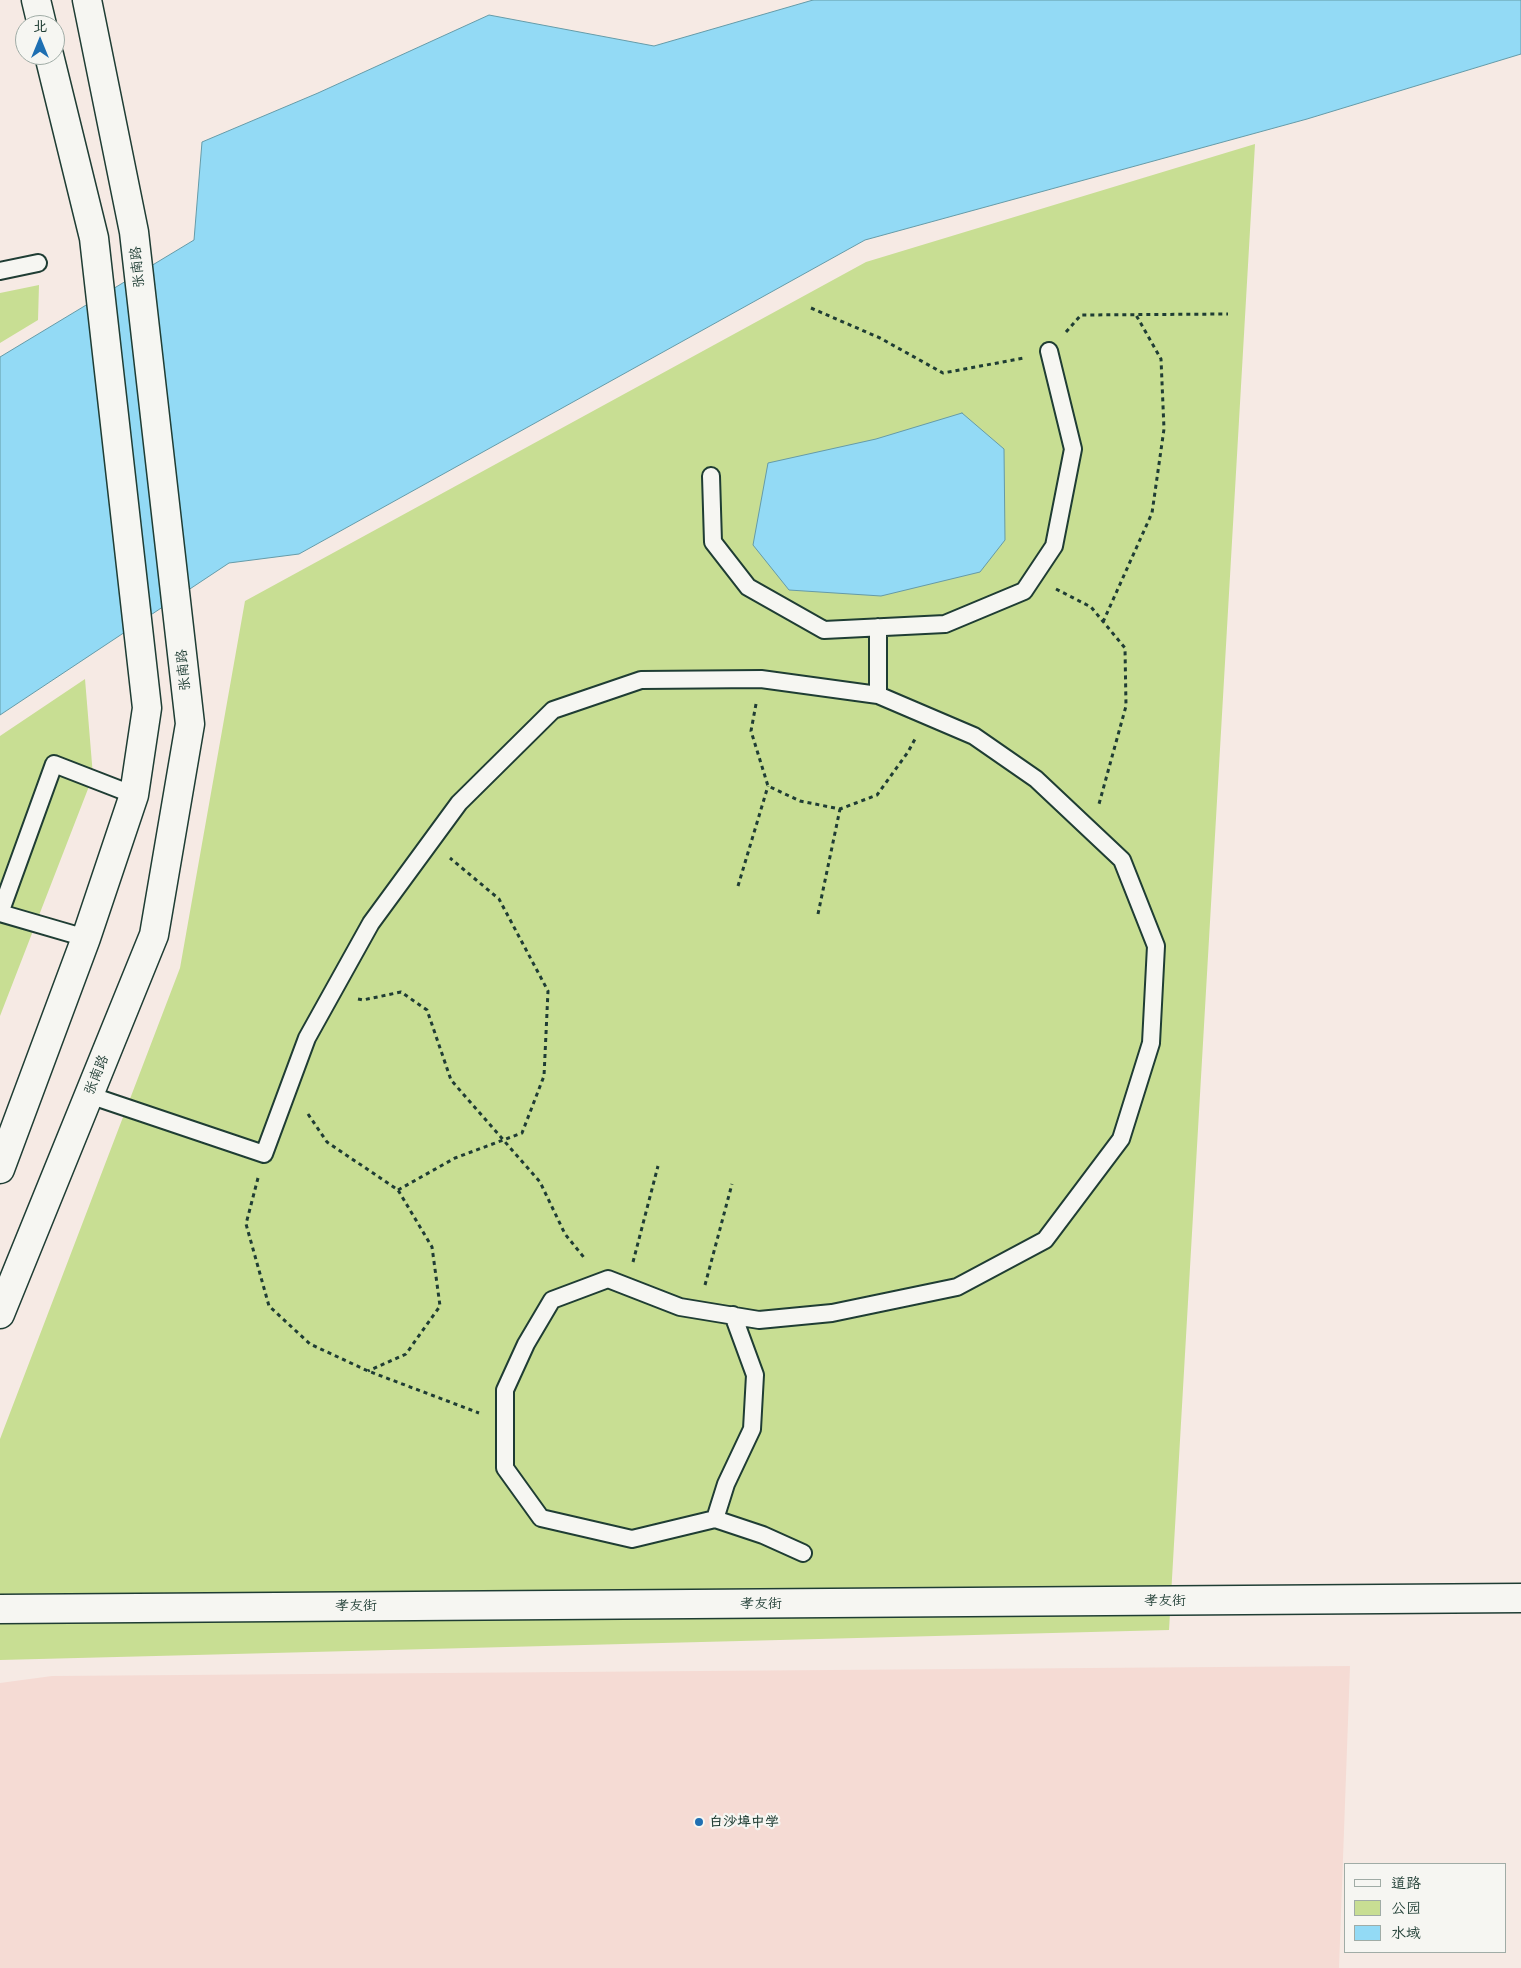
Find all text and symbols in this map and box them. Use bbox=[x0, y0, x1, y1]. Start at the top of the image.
north arrow bbox=[15, 15, 65, 65]
text: 北 bbox=[33, 17, 47, 35]
street label: 张南路 bbox=[127, 245, 149, 289]
street label: 张南路 bbox=[173, 648, 195, 692]
street label: 张南路 bbox=[81, 1052, 113, 1098]
street label: 孝友街 bbox=[1144, 1593, 1186, 1609]
street label: 孝友街 bbox=[740, 1596, 782, 1612]
street label: 孝友街 bbox=[335, 1598, 377, 1614]
place label: 白沙埠中学 bbox=[709, 1814, 779, 1830]
marker: 白沙埠中学 bbox=[693, 1816, 705, 1828]
legend bbox=[1344, 1863, 1506, 1953]
text: 道路 bbox=[1391, 1873, 1421, 1893]
text: 公园 bbox=[1391, 1898, 1421, 1918]
text: 水域 bbox=[1391, 1923, 1421, 1943]

